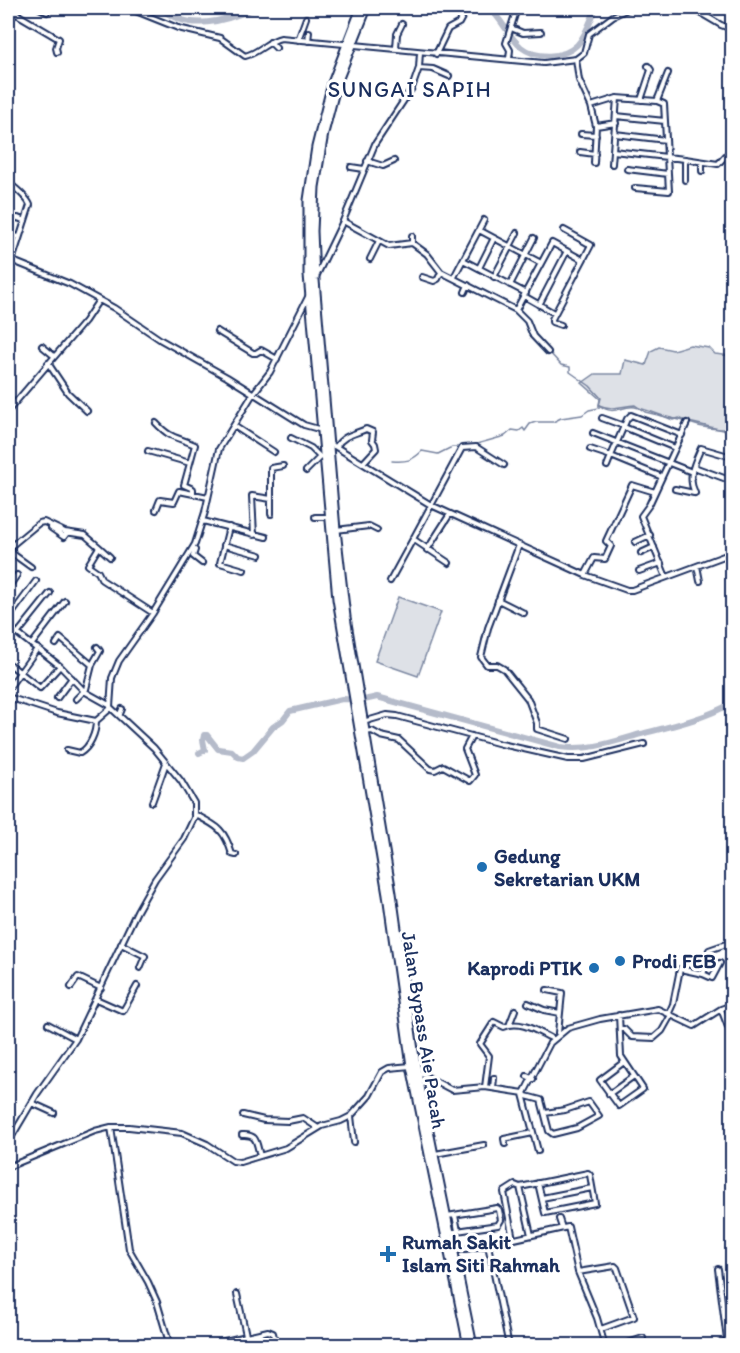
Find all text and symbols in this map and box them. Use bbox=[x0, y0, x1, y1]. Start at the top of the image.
district label: SUNGAI SAPIH bbox=[328, 76, 492, 103]
place label: Gedung Sekretarian UKM bbox=[494, 844, 640, 891]
marker: Gedung Sekretarian UKM bbox=[475, 860, 489, 874]
street label: Jalan Bypass Aie Pacah bbox=[397, 930, 451, 1130]
place label: Prodi FEB bbox=[632, 949, 716, 973]
marker: Prodi FEB bbox=[613, 954, 627, 968]
place label: Kaprodi PTIK bbox=[467, 956, 583, 981]
marker: Kaprodi PTIK bbox=[587, 961, 601, 975]
place label: Rumah Sakit Islam Siti Rahmah bbox=[402, 1230, 560, 1277]
marker: Rumah Sakit Islam Siti Rahmah bbox=[379, 1245, 397, 1263]

